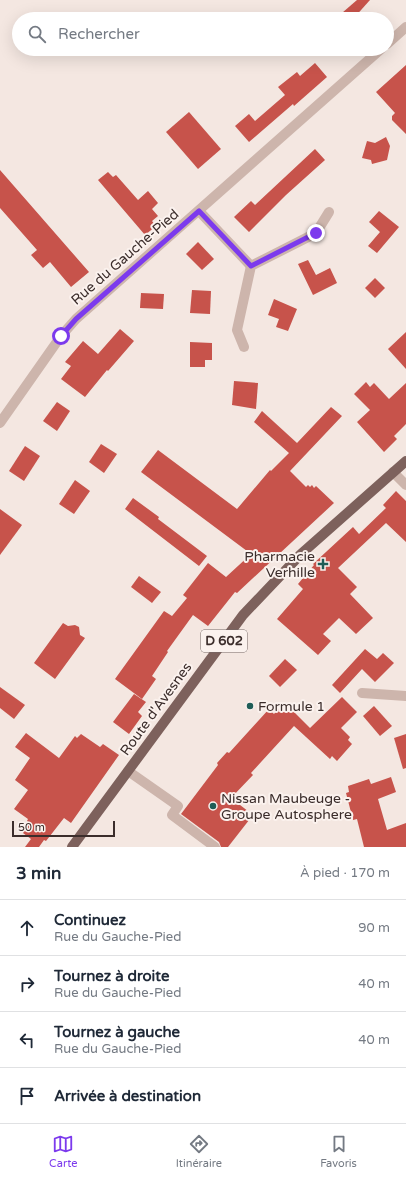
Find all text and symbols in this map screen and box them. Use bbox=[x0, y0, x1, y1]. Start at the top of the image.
search box bbox=[12, 12, 394, 56]
icon: search bbox=[26, 23, 48, 45]
text: Rechercher bbox=[58, 25, 140, 43]
street label: Rue du Gauche-Pied bbox=[68, 206, 182, 308]
route end bbox=[307, 224, 325, 242]
route start bbox=[52, 327, 70, 345]
place label: Pharmacie Verhille bbox=[244, 548, 315, 581]
marker: Pharmacie Verhille bbox=[318, 559, 328, 569]
road number: D 602 bbox=[201, 630, 247, 652]
street label: Route d'Avesnes bbox=[117, 659, 196, 759]
place label: Formule 1 bbox=[258, 698, 325, 715]
marker: Formule 1 bbox=[245, 701, 255, 711]
place label: Nissan Maubeuge - Groupe Autosphere bbox=[221, 790, 352, 823]
marker: Nissan Maubeuge - Groupe Autosphere bbox=[208, 801, 218, 811]
scale bar bbox=[12, 819, 115, 838]
text: 50 m bbox=[18, 821, 45, 834]
text: 3 min bbox=[16, 863, 61, 884]
text: À pied · 170 m bbox=[300, 865, 390, 881]
text: Continuez bbox=[54, 911, 126, 929]
icon: ahead bbox=[16, 917, 38, 939]
text: 90 m bbox=[358, 920, 390, 936]
text: Rue du Gauche-Pied bbox=[54, 929, 181, 945]
text: Tournez à droite bbox=[54, 967, 169, 985]
icon: right bbox=[16, 973, 38, 995]
text: 40 m bbox=[358, 976, 390, 992]
text: Rue du Gauche-Pied bbox=[54, 985, 181, 1001]
text: Tournez à gauche bbox=[54, 1023, 180, 1041]
icon: left bbox=[16, 1029, 38, 1051]
text: 40 m bbox=[358, 1032, 390, 1048]
text: Rue du Gauche-Pied bbox=[54, 1041, 181, 1057]
icon: arrive bbox=[16, 1085, 38, 1107]
text: Arrivée à destination bbox=[54, 1087, 201, 1105]
tab: Carte bbox=[49, 1133, 78, 1170]
tab: Itinéraire bbox=[176, 1133, 222, 1170]
tab: Favoris bbox=[320, 1133, 357, 1170]

